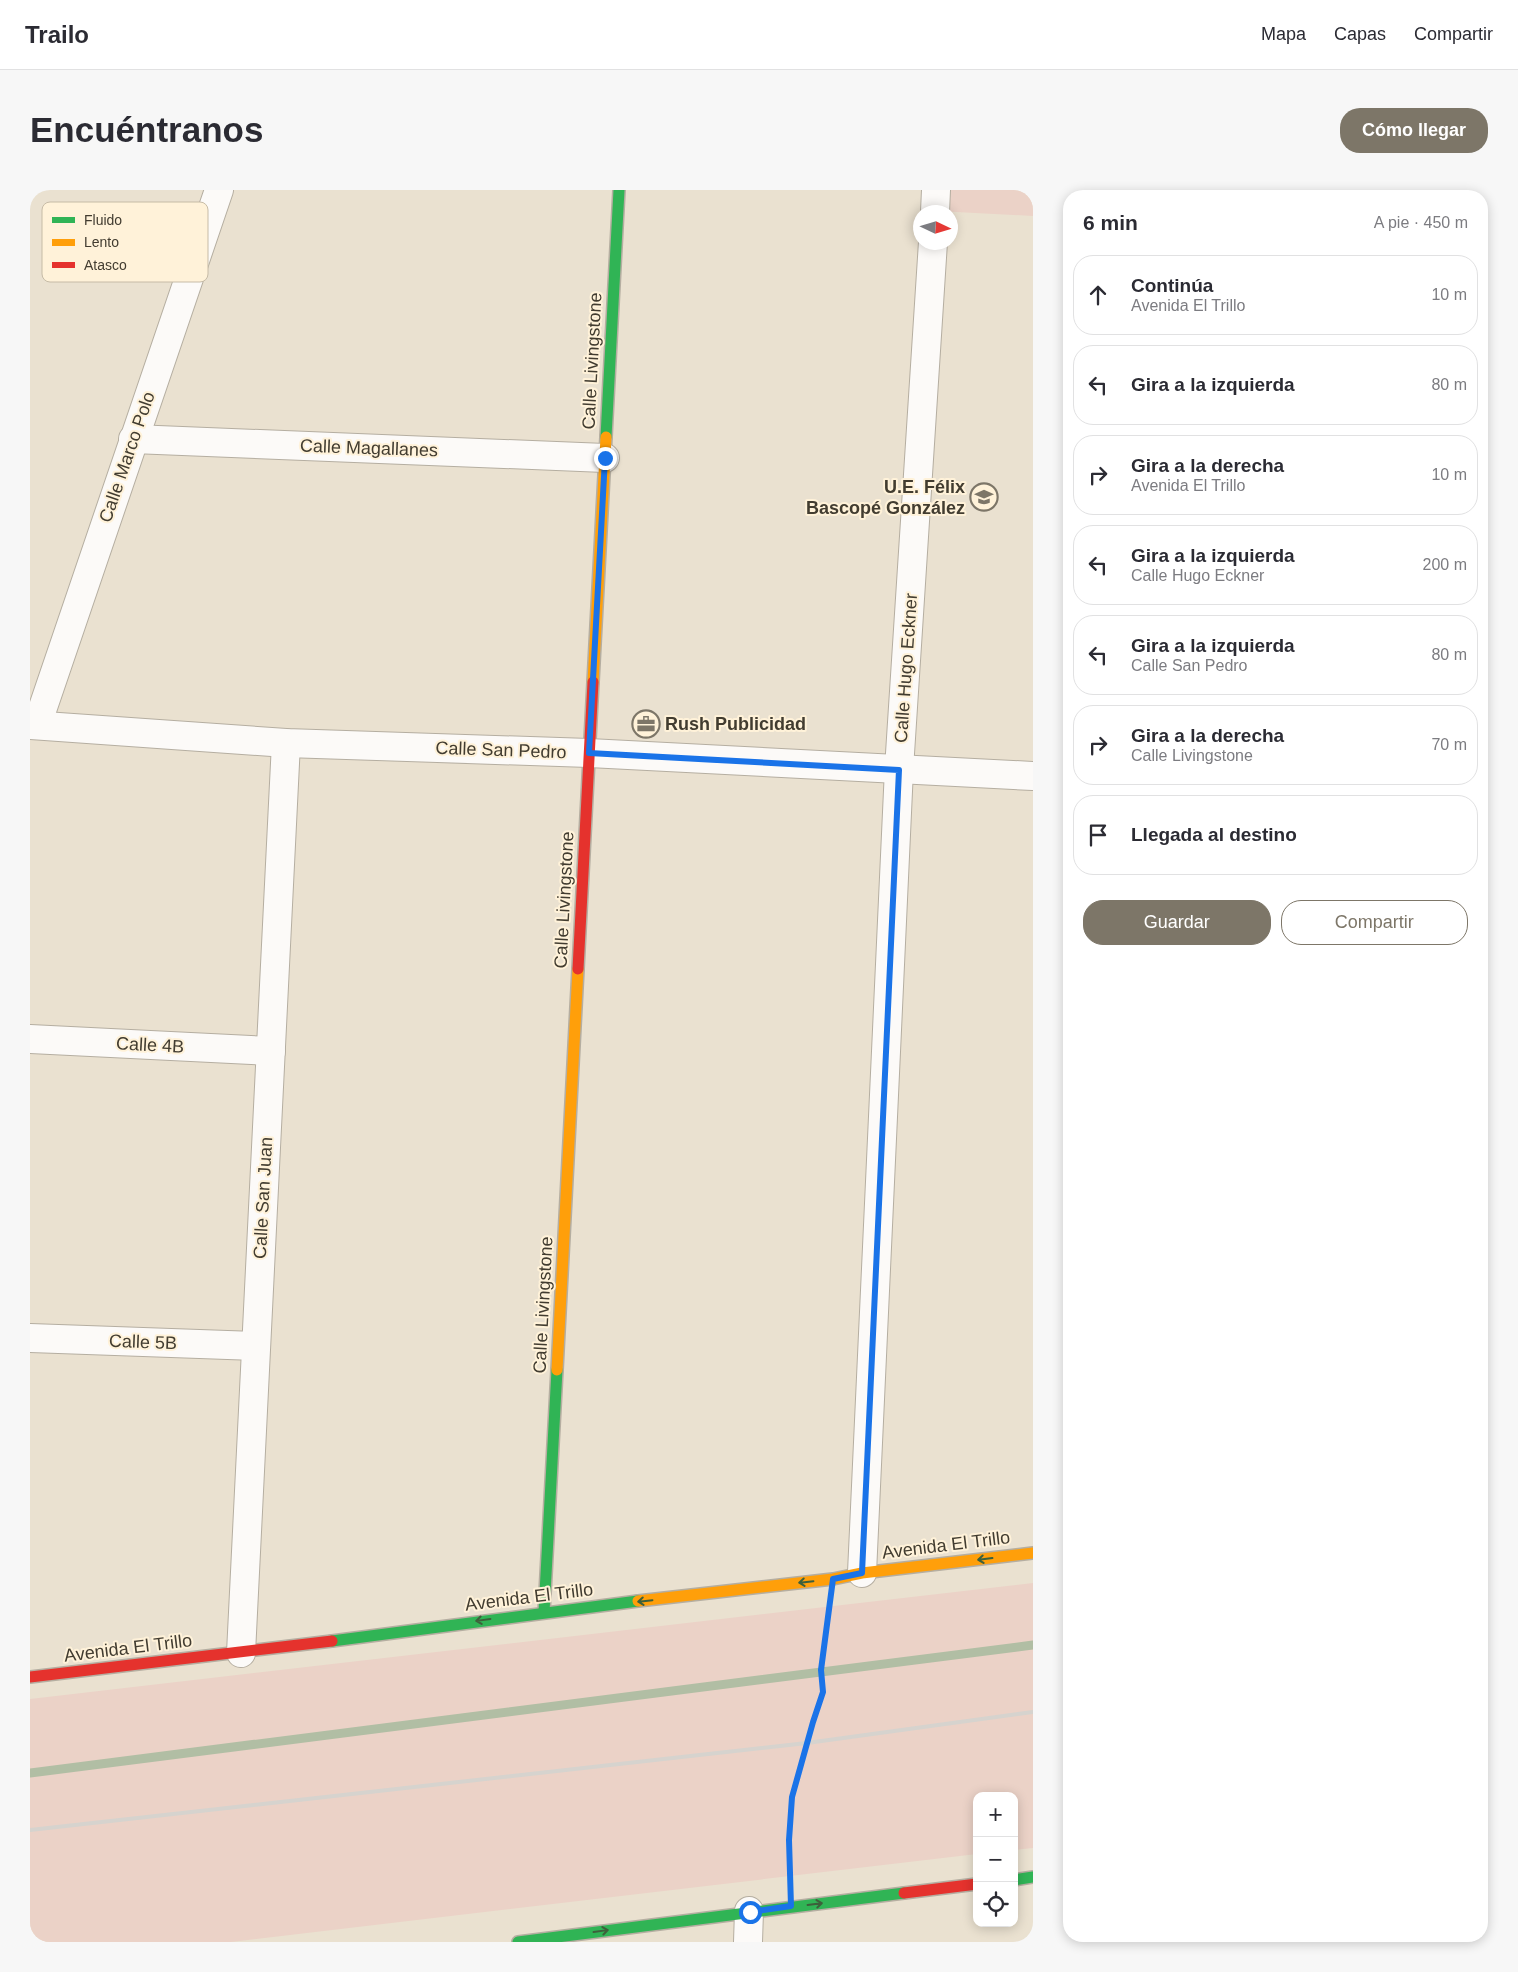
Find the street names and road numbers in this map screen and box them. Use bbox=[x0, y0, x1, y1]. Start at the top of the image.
street label: Calle Livingstone bbox=[578, 292, 606, 430]
street label: Calle Marco Polo bbox=[95, 389, 159, 525]
street label: Calle Magallanes bbox=[300, 436, 438, 460]
street label: Calle Hugo Eckner bbox=[891, 592, 921, 744]
street label: Calle San Pedro bbox=[435, 738, 567, 762]
street label: Calle Livingstone bbox=[550, 831, 578, 969]
street label: Calle 4B bbox=[115, 1033, 185, 1057]
street label: Calle San Juan bbox=[250, 1137, 276, 1259]
street label: Calle Livingstone bbox=[529, 1236, 557, 1374]
street label: Calle 5B bbox=[109, 1331, 177, 1353]
street label: Avenida El Trillo bbox=[881, 1527, 1011, 1563]
street label: Avenida El Trillo bbox=[464, 1579, 594, 1615]
street label: Avenida El Trillo bbox=[63, 1630, 193, 1666]

